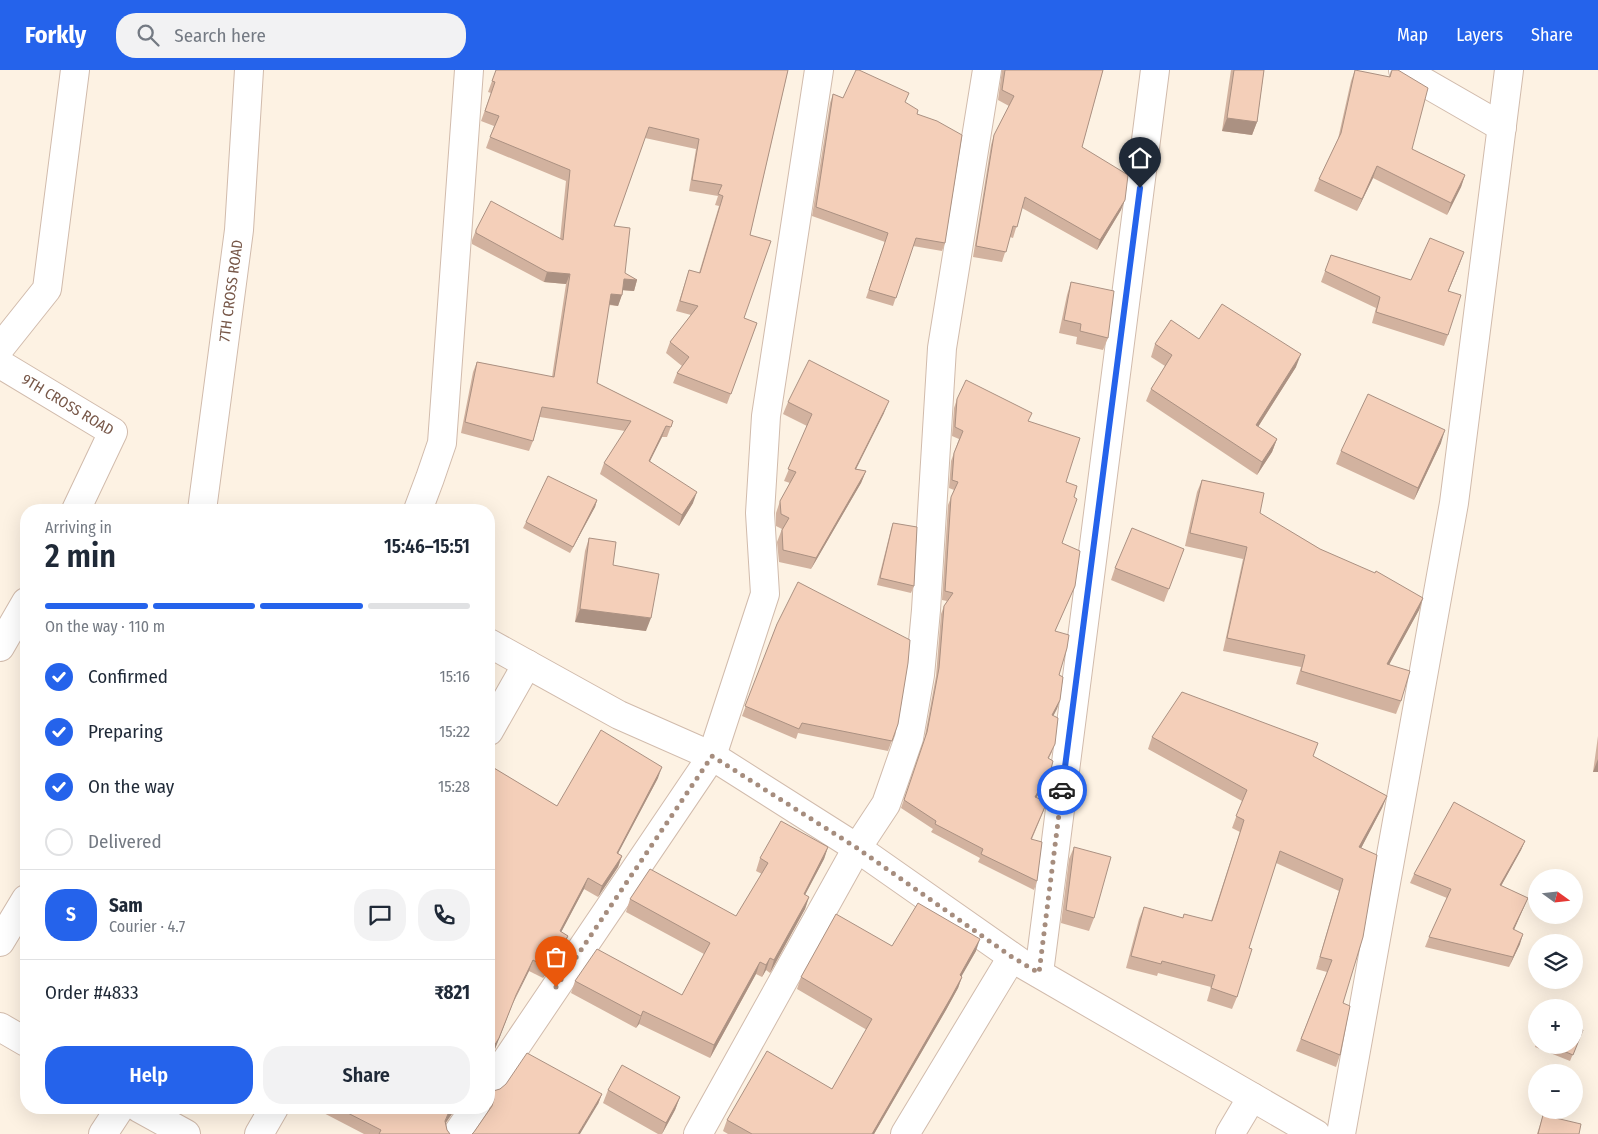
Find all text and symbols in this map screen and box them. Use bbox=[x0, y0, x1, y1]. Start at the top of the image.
search box bbox=[116, 13, 466, 58]
text: Forkly bbox=[25, 21, 86, 49]
icon: search bbox=[134, 21, 162, 49]
text: Search here bbox=[174, 24, 266, 47]
text: Map bbox=[1397, 24, 1428, 46]
text: Layers bbox=[1456, 24, 1503, 46]
text: Share bbox=[1531, 24, 1573, 46]
pin bbox=[1119, 137, 1161, 188]
icon: home bbox=[1126, 144, 1154, 172]
street label: 7TH CROSS ROAD bbox=[215, 239, 247, 343]
street label: 9TH CROSS ROAD bbox=[19, 370, 117, 439]
text: Arriving in bbox=[45, 518, 112, 537]
text: 15:46–15:51 bbox=[384, 535, 470, 558]
text: 2 min bbox=[45, 537, 116, 575]
text: On the way · 110 m bbox=[45, 617, 165, 636]
icon: check bbox=[45, 663, 73, 691]
text: Confirmed bbox=[88, 665, 168, 688]
text: 15:16 bbox=[440, 667, 470, 686]
icon: check bbox=[45, 718, 73, 746]
text: Preparing bbox=[88, 720, 163, 743]
text: 15:22 bbox=[439, 722, 470, 741]
courier bbox=[1037, 765, 1087, 815]
icon: check bbox=[45, 773, 73, 801]
text: On the way bbox=[88, 775, 174, 798]
icon: car bbox=[1048, 776, 1076, 804]
text: 15:28 bbox=[438, 777, 470, 796]
text: Delivered bbox=[88, 830, 162, 853]
north arrow bbox=[1528, 869, 1582, 924]
map controls bbox=[1528, 869, 1583, 1119]
button: chat bbox=[354, 889, 406, 941]
button: phone bbox=[418, 889, 470, 941]
text: Sam bbox=[109, 894, 143, 917]
text: S bbox=[66, 903, 76, 926]
text: Courier · 4.7 bbox=[109, 917, 185, 936]
button: layers bbox=[1528, 934, 1583, 989]
pin bbox=[535, 936, 577, 987]
icon: bag bbox=[542, 943, 570, 971]
text: Order #4833 bbox=[45, 981, 139, 1004]
text: ₹821 bbox=[434, 981, 470, 1004]
button: + bbox=[1528, 999, 1583, 1054]
button: Help bbox=[45, 1046, 253, 1104]
button: Share bbox=[263, 1046, 470, 1104]
button: − bbox=[1528, 1064, 1583, 1119]

